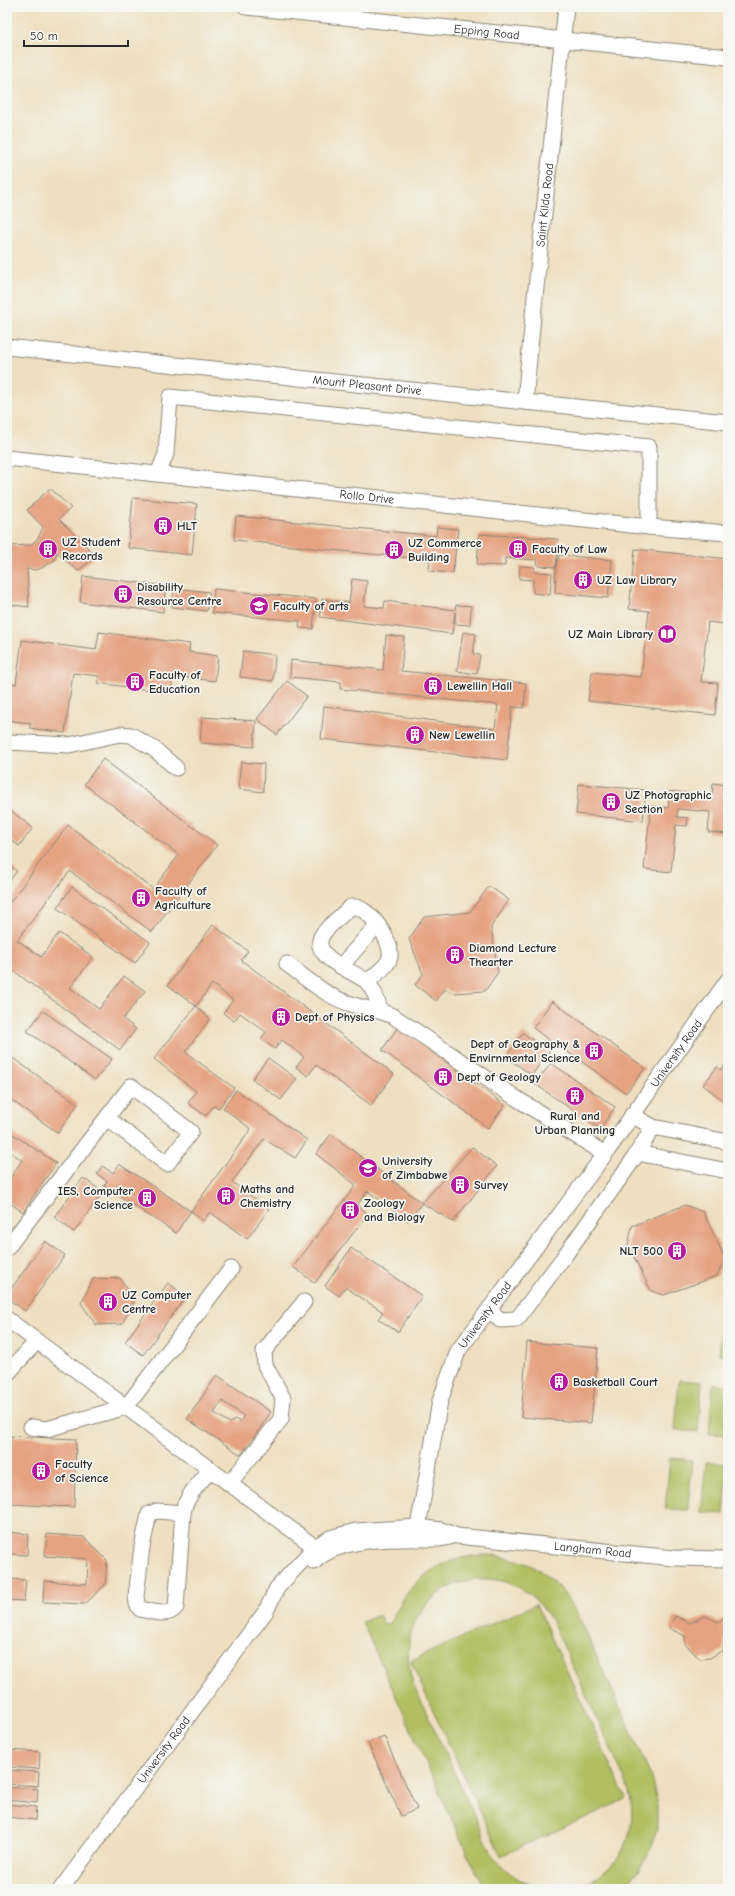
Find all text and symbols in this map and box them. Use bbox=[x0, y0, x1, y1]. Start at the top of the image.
scale bar bbox=[24, 22, 128, 48]
street label: Epping Road bbox=[453, 22, 520, 42]
text: 50 m bbox=[30, 29, 58, 43]
street label: Saint Kilda Road bbox=[533, 162, 556, 248]
street label: Mount Pleasant Drive bbox=[312, 372, 422, 398]
street label: Rollo Drive bbox=[339, 487, 395, 507]
building icon: HLT bbox=[152, 515, 174, 537]
place label: HLT bbox=[177, 519, 198, 533]
place label: UZ Student Records bbox=[62, 535, 122, 563]
place label: UZ Commerce Building bbox=[408, 536, 482, 564]
building icon: UZ Student Records bbox=[37, 538, 59, 560]
building icon: Faculty of Law bbox=[507, 538, 529, 560]
building icon: UZ Commerce Building bbox=[383, 539, 405, 561]
place label: Faculty of Law bbox=[532, 542, 607, 556]
building icon: UZ Law Library bbox=[572, 569, 594, 591]
place label: UZ Law Library bbox=[597, 573, 677, 587]
place label: Disability Resource Centre bbox=[137, 580, 222, 608]
building icon: Disability Resource Centre bbox=[112, 583, 134, 605]
school or university icon: Faculty of arts bbox=[248, 595, 270, 617]
place label: Faculty of arts bbox=[273, 599, 349, 613]
library icon: UZ Main Library bbox=[656, 623, 678, 645]
place label: UZ Main Library bbox=[568, 627, 653, 641]
place label: Faculty of Education bbox=[149, 668, 202, 696]
building icon: Faculty of Education bbox=[124, 671, 146, 693]
building icon: Lewellin Hall bbox=[422, 675, 444, 697]
place label: Lewellin Hall bbox=[447, 679, 512, 693]
building icon: New Lewellin bbox=[404, 724, 426, 746]
place label: New Lewellin bbox=[429, 728, 495, 742]
place label: UZ Photographic Section bbox=[625, 788, 712, 816]
building icon: UZ Photographic Section bbox=[600, 791, 622, 813]
place label: Faculty of Agriculture bbox=[155, 884, 211, 912]
building icon: Faculty of Agriculture bbox=[130, 887, 152, 909]
place label: Diamond Lecture Thearter bbox=[469, 941, 557, 969]
building icon: Diamond Lecture Thearter bbox=[444, 944, 466, 966]
building icon: Dept of Physics bbox=[270, 1006, 292, 1028]
place label: Dept of Physics bbox=[295, 1010, 374, 1024]
street label: University Road bbox=[647, 1017, 705, 1090]
place label: Dept of Geography & Envirnmental Science bbox=[469, 1037, 580, 1065]
building icon: Dept of Geography & Envirnmental Science bbox=[583, 1040, 605, 1062]
building icon: Dept of Geology bbox=[432, 1066, 454, 1088]
place label: Dept of Geology bbox=[457, 1070, 541, 1084]
building icon: Rural and Urban Planning bbox=[564, 1085, 586, 1107]
place label: Rural and Urban Planning bbox=[535, 1109, 615, 1137]
place label: University of Zimbabwe bbox=[382, 1154, 448, 1182]
school or university icon: University of Zimbabwe bbox=[357, 1157, 379, 1179]
building icon: Survey bbox=[449, 1174, 471, 1196]
place label: Survey bbox=[474, 1178, 508, 1192]
place label: Maths and Chemistry bbox=[240, 1182, 294, 1210]
place label: IES, Computer Science bbox=[58, 1184, 133, 1212]
building icon: Maths and Chemistry bbox=[215, 1185, 237, 1207]
building icon: IES, Computer Science bbox=[136, 1187, 158, 1209]
place label: Zoology and Biology bbox=[364, 1196, 425, 1224]
building icon: Zoology and Biology bbox=[339, 1199, 361, 1221]
building icon: NLT 500 bbox=[666, 1240, 688, 1262]
place label: NLT 500 bbox=[619, 1244, 663, 1258]
street label: University Road bbox=[455, 1279, 514, 1351]
place label: UZ Computer Centre bbox=[122, 1288, 191, 1316]
building icon: UZ Computer Centre bbox=[97, 1291, 119, 1313]
building icon: Basketball Court bbox=[548, 1371, 570, 1393]
place label: Basketball Court bbox=[573, 1375, 659, 1389]
place label: Faculty of Science bbox=[55, 1457, 108, 1485]
building icon: Faculty of Science bbox=[30, 1460, 52, 1482]
street label: Langham Road bbox=[553, 1539, 632, 1561]
street label: University Road bbox=[134, 1714, 193, 1786]

